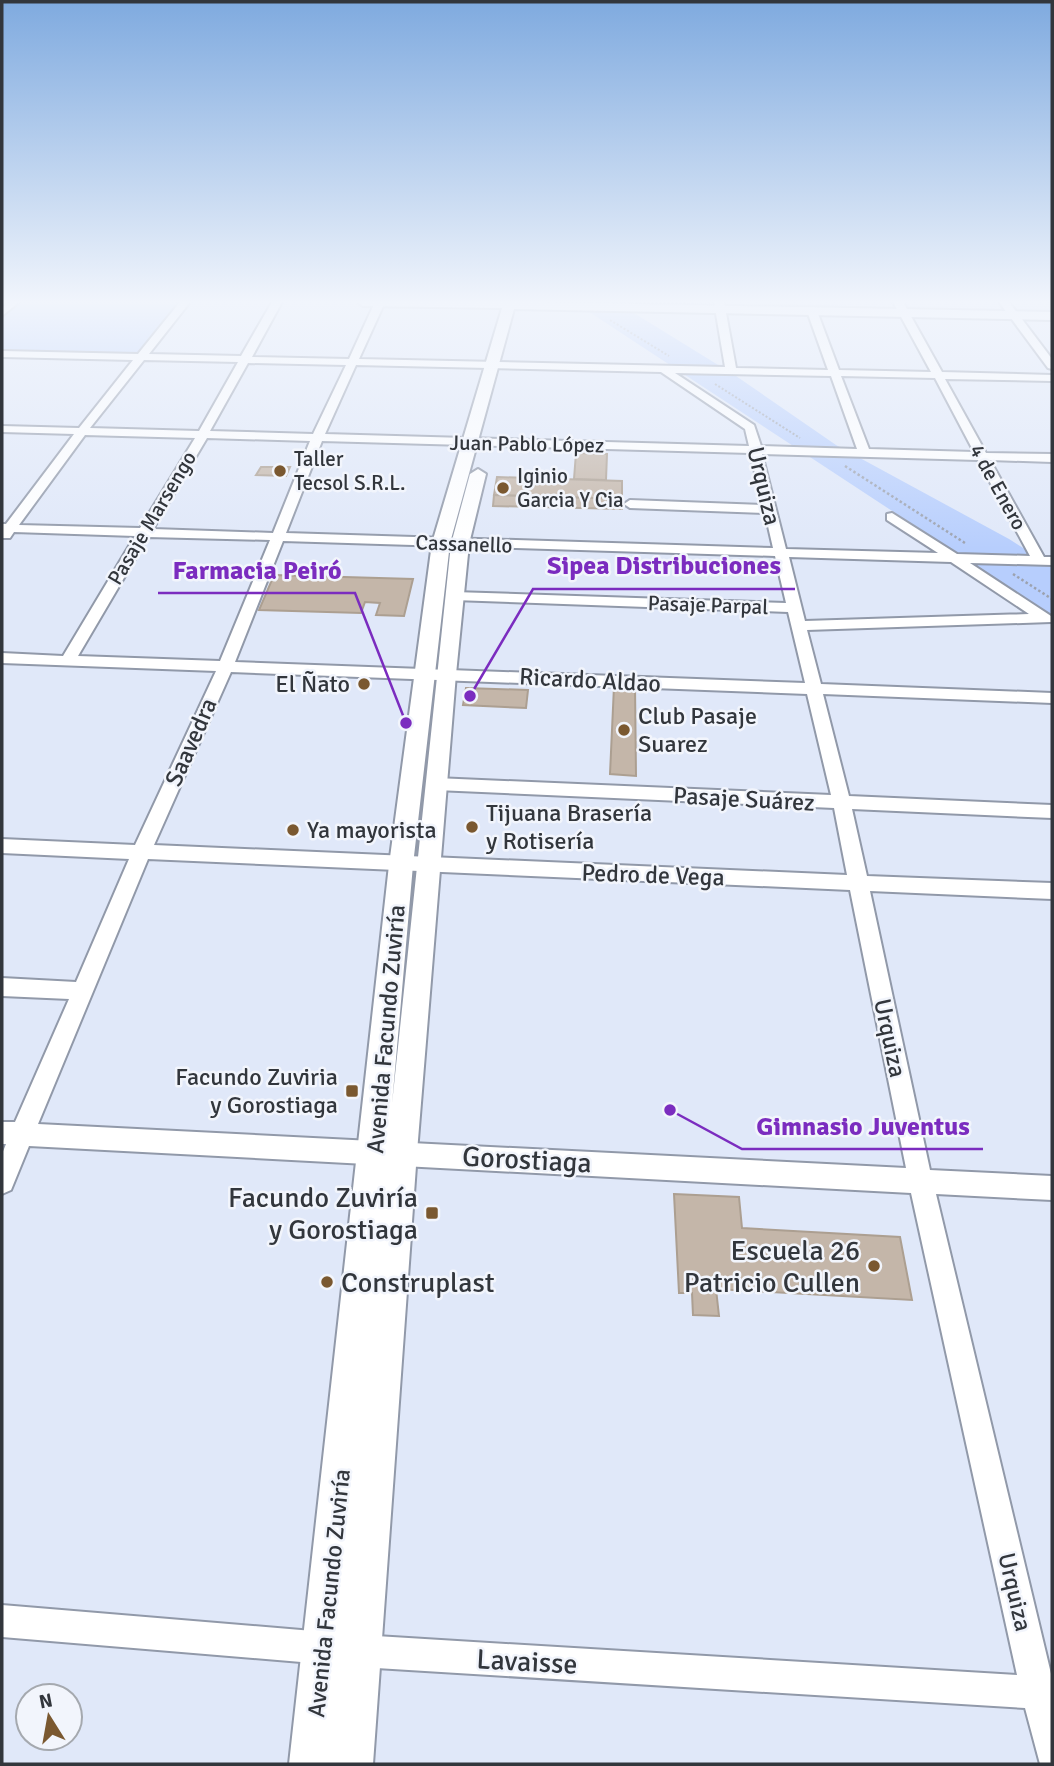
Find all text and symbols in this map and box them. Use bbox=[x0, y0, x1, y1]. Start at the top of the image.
street label: Juan Pablo López bbox=[449, 430, 605, 458]
street label: 4 de Enero bbox=[964, 439, 1032, 535]
street label: Urquiza bbox=[740, 444, 788, 528]
street label: Pasaje Marsengo bbox=[102, 446, 202, 590]
place label: Taller Tecsol S.R.L. bbox=[294, 446, 405, 496]
marker: Taller Tecsol S.R.L. bbox=[272, 463, 288, 479]
place label: Iginio Garcia Y Cia bbox=[517, 463, 624, 513]
marker: Iginio Garcia Y Cia bbox=[495, 480, 511, 496]
street label: Cassanello bbox=[415, 529, 513, 559]
callout: Sipea Distribuciones bbox=[533, 542, 795, 589]
callout: Farmacia Peiró bbox=[158, 546, 355, 593]
text: Sipea Distribuciones bbox=[547, 550, 781, 582]
text: Farmacia Peiró bbox=[172, 555, 342, 587]
street label: Pasaje Parpal bbox=[647, 590, 769, 620]
street label: Ricardo Aldao bbox=[518, 661, 662, 699]
place label: El Ñato bbox=[275, 669, 350, 699]
marker: El Ñato bbox=[356, 676, 372, 692]
street label: Saavedra bbox=[158, 693, 224, 791]
place label: Club Pasaje Suarez bbox=[638, 701, 757, 759]
marker: Club Pasaje Suarez bbox=[616, 722, 632, 738]
street label: Pasaje Suárez bbox=[672, 780, 816, 818]
place label: Tijuana Brasería y Rotisería bbox=[486, 798, 652, 856]
place label: Ya mayorista bbox=[307, 815, 437, 845]
marker: Tijuana Brasería y Rotisería bbox=[464, 819, 480, 835]
marker: Ya mayorista bbox=[285, 822, 301, 838]
street label: Pedro de Vega bbox=[581, 858, 725, 892]
street label: Avenida Facundo Zuviría bbox=[360, 903, 412, 1155]
street label: Urquiza bbox=[867, 996, 913, 1080]
place label: Facundo Zuviria y Gorostiaga bbox=[175, 1062, 338, 1120]
marker: Facundo Zuviria y Gorostiaga bbox=[344, 1083, 360, 1099]
callout: Gimnasio Juventus bbox=[742, 1102, 983, 1149]
text: Gimnasio Juventus bbox=[756, 1111, 970, 1143]
street label: Gorostiaga bbox=[461, 1140, 593, 1180]
place label: Facundo Zuviría y Gorostiaga bbox=[228, 1181, 418, 1247]
marker: Facundo Zuviría y Gorostiaga bbox=[424, 1205, 440, 1221]
place label: Escuela 26 Patricio Cullen bbox=[684, 1234, 860, 1300]
marker: Escuela 26 Patricio Cullen bbox=[866, 1258, 882, 1274]
place label: Construplast bbox=[341, 1266, 495, 1300]
marker: Construplast bbox=[319, 1274, 335, 1290]
street label: Avenida Facundo Zuviría bbox=[301, 1467, 357, 1719]
street label: Urquiza bbox=[991, 1550, 1039, 1634]
street label: Lavaisse bbox=[476, 1642, 578, 1682]
north arrow bbox=[14, 1682, 84, 1752]
text: N bbox=[37, 1688, 55, 1714]

